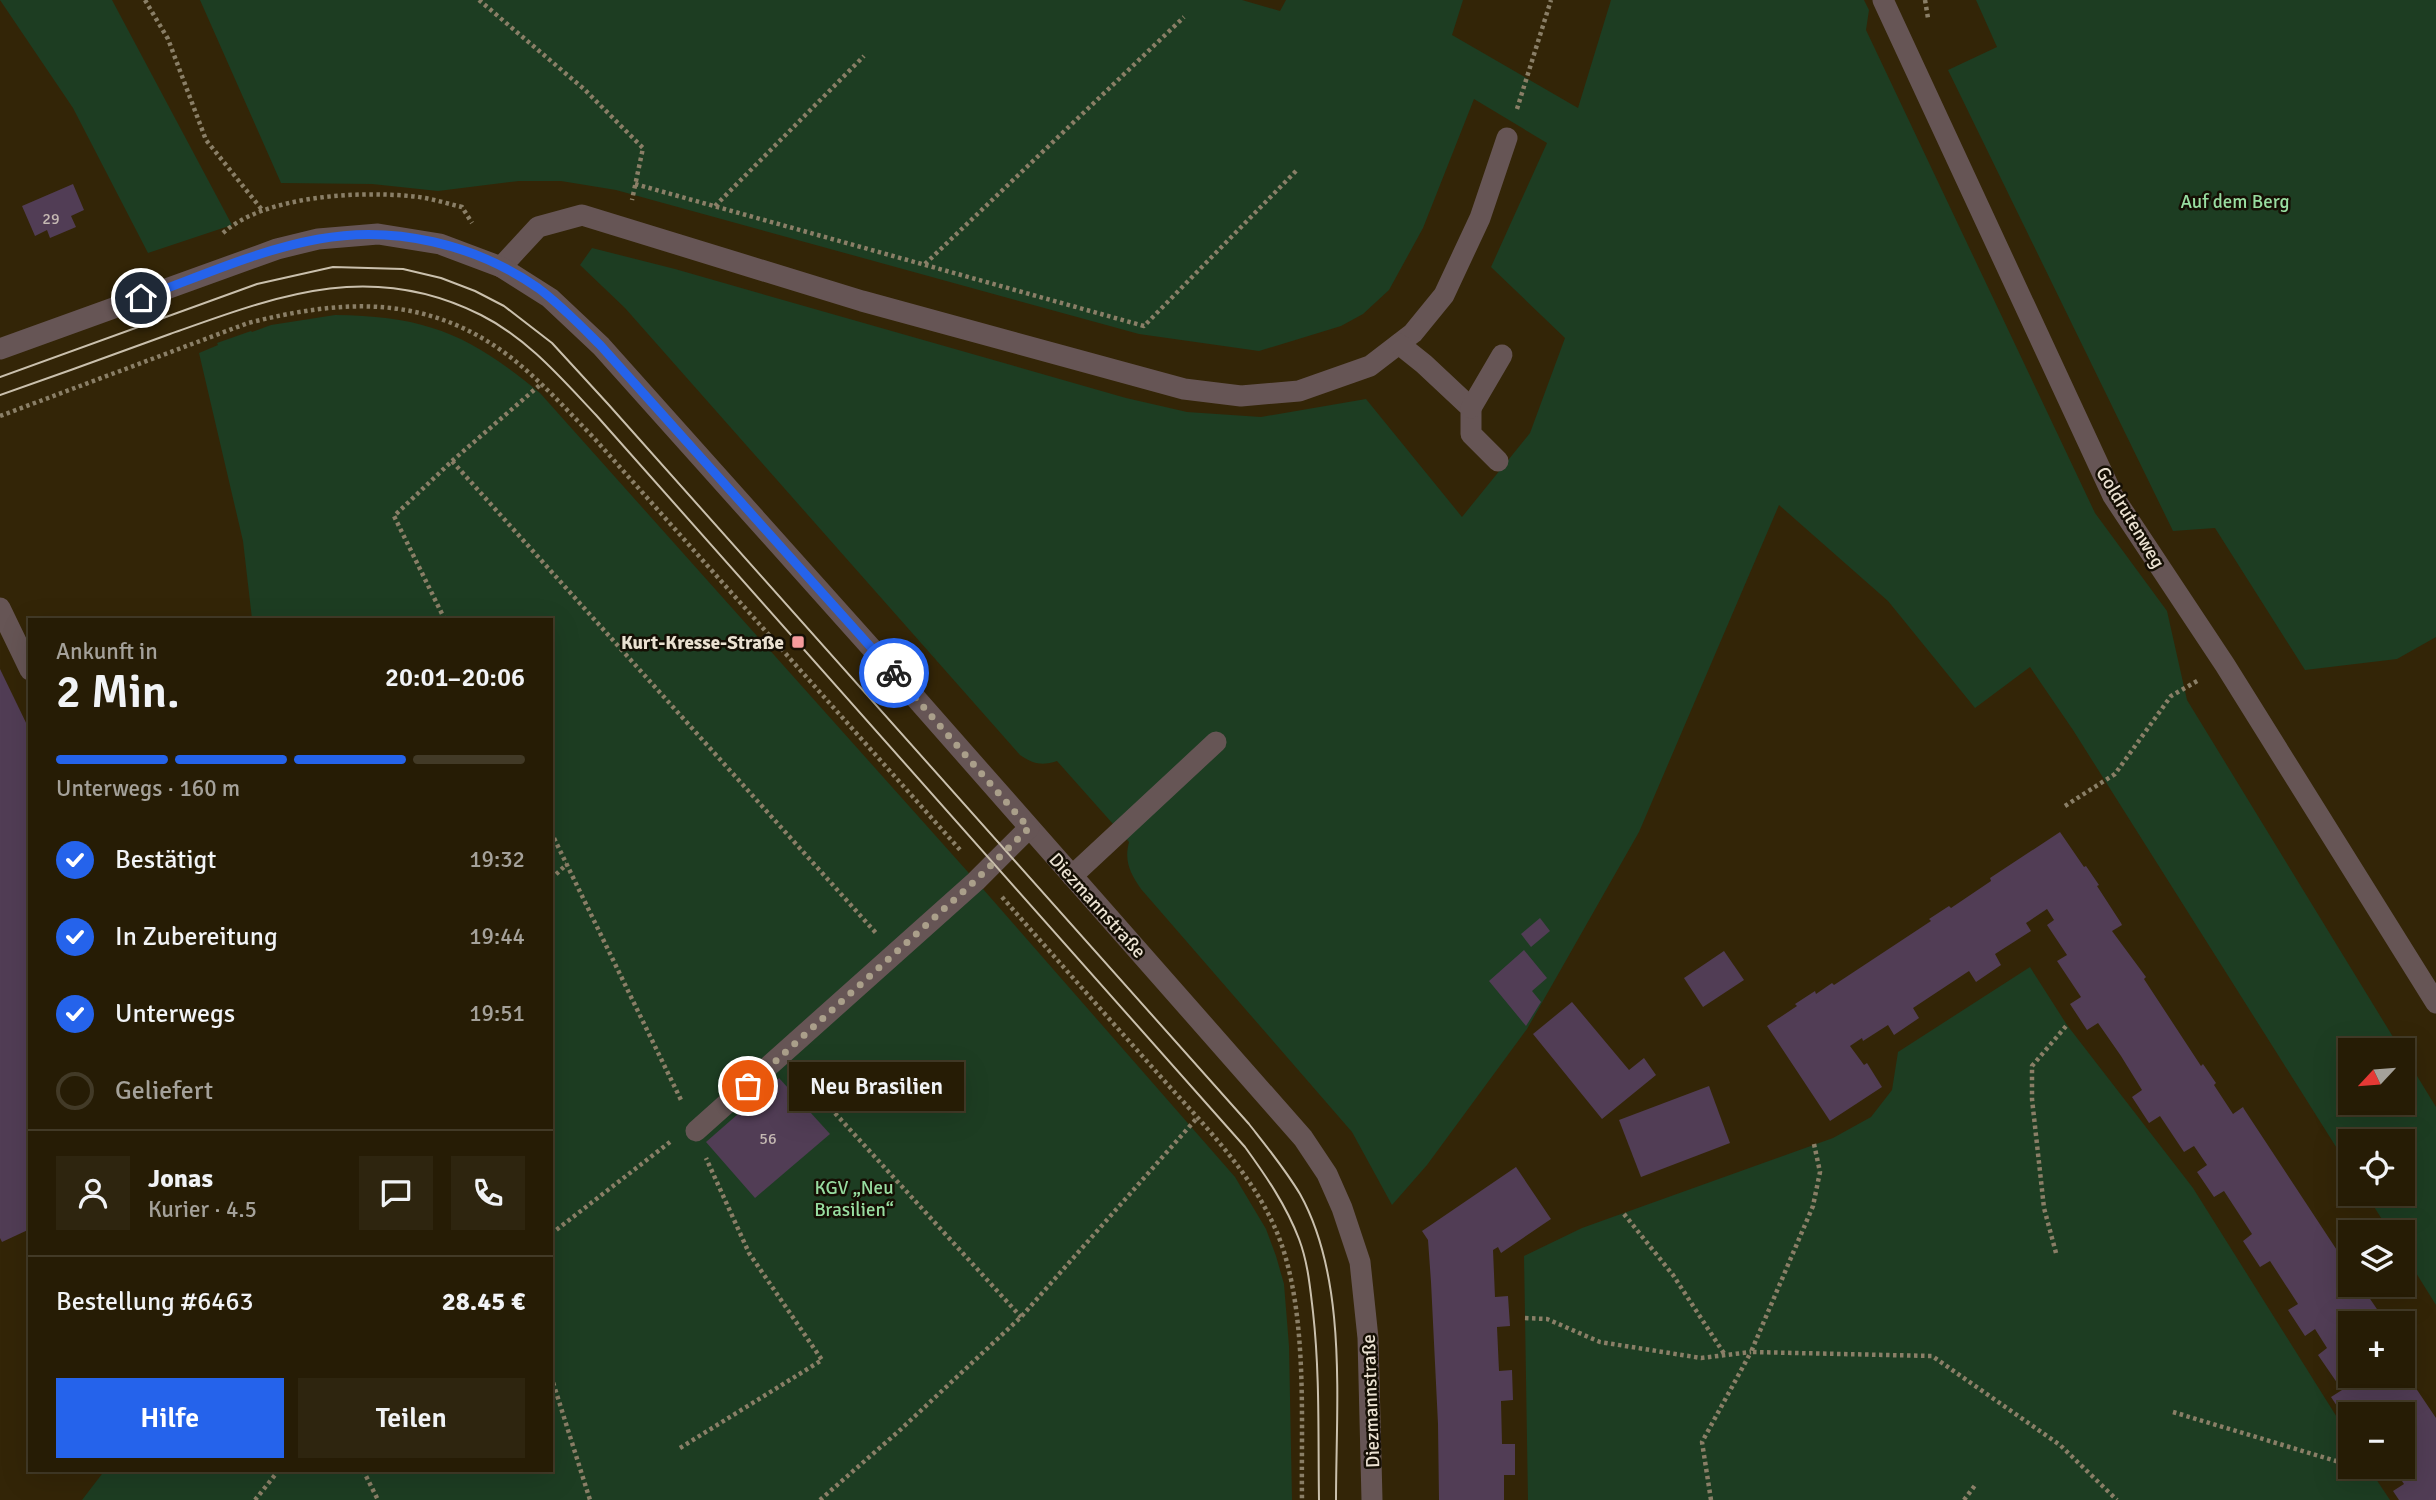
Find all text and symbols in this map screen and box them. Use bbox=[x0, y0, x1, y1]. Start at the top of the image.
park label: Auf dem Berg bbox=[2180, 190, 2290, 214]
house number: 29 bbox=[42, 209, 60, 229]
pin bbox=[111, 268, 171, 328]
icon: home bbox=[122, 279, 160, 317]
street label: Goldrutenweg bbox=[2090, 462, 2170, 573]
place label: Kurt-Kresse-Straße bbox=[621, 631, 784, 655]
marker: Kurt-Kresse-Straße bbox=[790, 634, 806, 650]
text: Ankunft in bbox=[56, 637, 158, 666]
courier bbox=[859, 638, 929, 708]
icon: bike bbox=[875, 654, 913, 692]
text: 20:01–20:06 bbox=[385, 662, 525, 694]
text: 2 Min. bbox=[56, 664, 180, 720]
text: Unterwegs · 160 m bbox=[56, 774, 240, 803]
icon: check bbox=[56, 841, 94, 879]
text: Bestätigt bbox=[115, 844, 216, 876]
text: 19:32 bbox=[469, 845, 525, 874]
street label: Diezmannstraße bbox=[1044, 848, 1151, 963]
icon: check bbox=[56, 918, 94, 956]
text: In Zubereitung bbox=[115, 921, 278, 953]
text: 19:44 bbox=[469, 922, 525, 951]
icon: check bbox=[56, 995, 94, 1033]
text: Unterwegs bbox=[115, 998, 235, 1030]
text: 19:51 bbox=[469, 999, 525, 1028]
north arrow bbox=[2338, 1038, 2415, 1115]
map controls bbox=[2338, 1038, 2415, 1479]
pin bbox=[718, 1056, 778, 1116]
callout: Neu Brasilien bbox=[790, 1062, 965, 1110]
icon: bag bbox=[729, 1067, 767, 1105]
text: Neu Brasilien bbox=[810, 1072, 943, 1101]
text: Geliefert bbox=[115, 1075, 213, 1107]
house number: 56 bbox=[759, 1129, 777, 1149]
button: locate bbox=[2338, 1129, 2415, 1206]
button: person bbox=[56, 1156, 130, 1230]
button: chat bbox=[359, 1156, 433, 1230]
button: phone bbox=[451, 1156, 525, 1230]
text: Jonas bbox=[148, 1163, 213, 1195]
park label: KGV „Neu Brasilien“ bbox=[814, 1176, 894, 1222]
text: Kurier · 4.5 bbox=[148, 1195, 257, 1224]
button: layers bbox=[2338, 1220, 2415, 1297]
text: Bestellung #6463 bbox=[56, 1286, 253, 1318]
text: 28.45 € bbox=[442, 1286, 525, 1318]
button: + bbox=[2338, 1311, 2415, 1388]
street label: Diezmannstraße bbox=[1357, 1334, 1385, 1468]
button: Hilfe bbox=[56, 1378, 284, 1458]
button: Teilen bbox=[298, 1378, 525, 1458]
button: − bbox=[2338, 1402, 2415, 1479]

